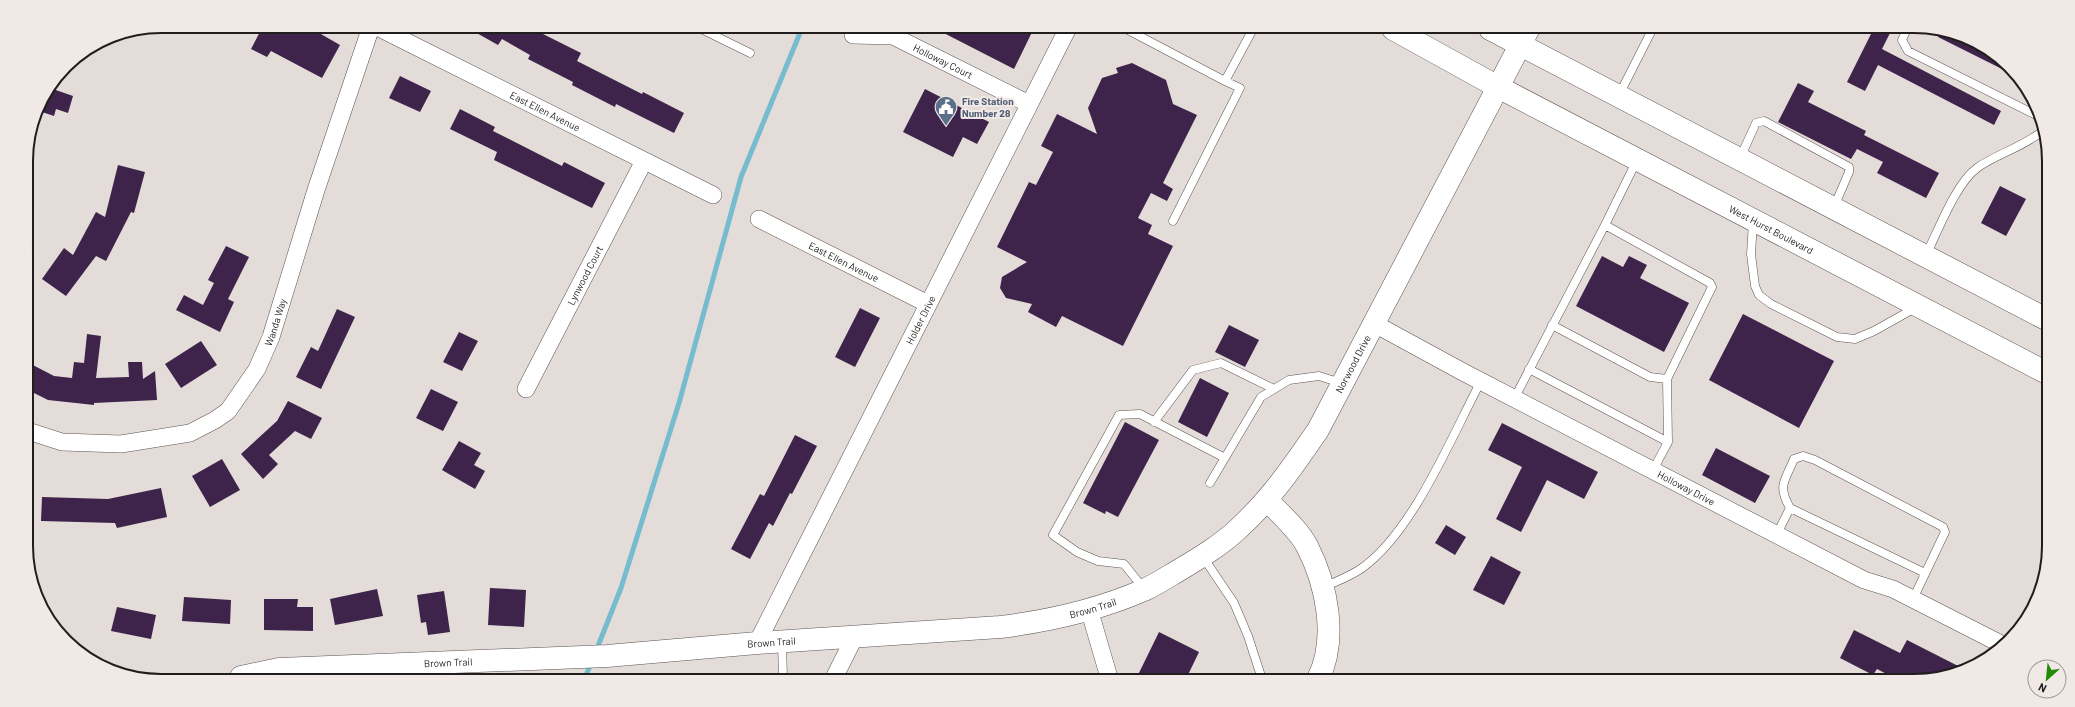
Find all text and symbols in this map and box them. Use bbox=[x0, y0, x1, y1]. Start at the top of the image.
street label: Holloway Court bbox=[911, 41, 975, 81]
street label: East Ellen Avenue bbox=[508, 89, 582, 134]
public building icon: Fire Station Number 28 bbox=[933, 94, 959, 127]
place label: Fire Station Number 28 bbox=[962, 95, 1014, 119]
street label: West Hurst Boulevard bbox=[1727, 202, 1815, 256]
street label: East Ellen Avenue bbox=[807, 239, 881, 284]
street label: Lynwood Court bbox=[565, 243, 605, 307]
street label: Holder Drive bbox=[903, 294, 938, 346]
street label: Wanda Way bbox=[262, 297, 289, 348]
street label: Norwood Drive bbox=[1333, 333, 1373, 395]
street label: Holloway Drive bbox=[1656, 468, 1717, 508]
street label: Brown Trail bbox=[1068, 595, 1118, 620]
street label: Brown Trail bbox=[747, 634, 796, 650]
street label: Brown Trail bbox=[424, 655, 473, 669]
north arrow bbox=[2027, 659, 2067, 699]
text: N bbox=[2036, 681, 2048, 696]

